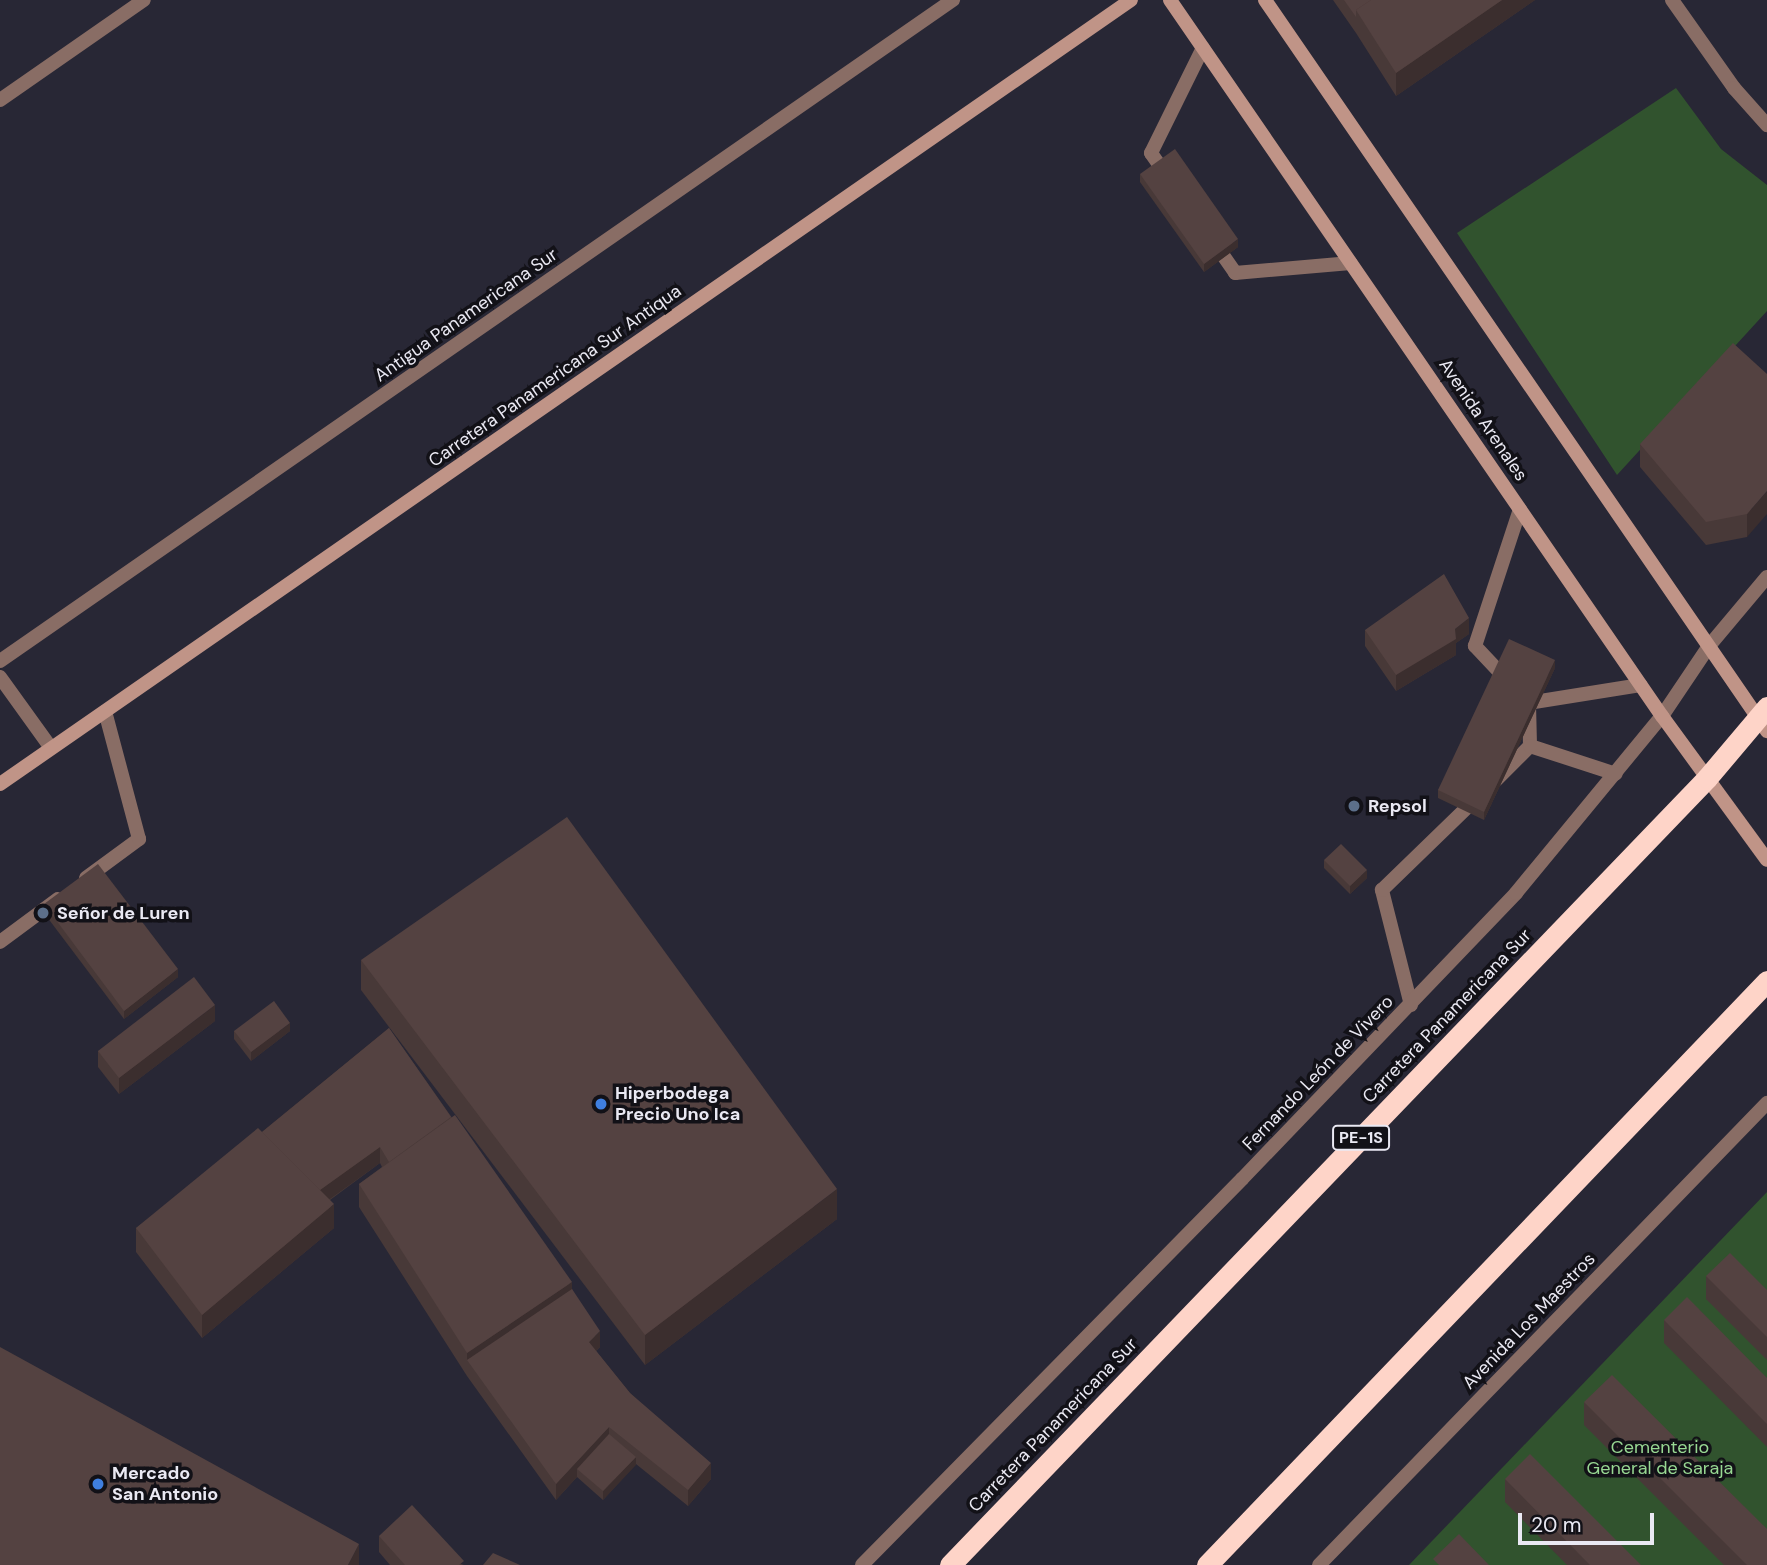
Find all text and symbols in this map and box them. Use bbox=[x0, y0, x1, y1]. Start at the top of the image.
street label: Antigua Panamericana Sur bbox=[370, 244, 562, 386]
street label: Carretera Panamericana Sur Antiqua bbox=[425, 280, 685, 472]
street label: Avenida Arenales bbox=[1434, 355, 1532, 485]
place label: Repsol bbox=[1368, 795, 1427, 817]
marker: Repsol bbox=[1346, 798, 1362, 814]
place label: Señor de Luren bbox=[57, 902, 190, 924]
marker: Señor de Luren bbox=[35, 905, 51, 921]
street label: Carretera Panamericana Sur bbox=[1358, 925, 1536, 1107]
street label: Fernando León de Vivero bbox=[1238, 991, 1398, 1155]
place label: Hiperbodega Precio Uno Ica bbox=[615, 1083, 740, 1126]
marker: Hiperbodega Precio Uno Ica bbox=[593, 1096, 609, 1112]
road number: PE-1S bbox=[1331, 1126, 1391, 1150]
street label: Avenida Los Maestros bbox=[1458, 1248, 1600, 1394]
street label: Carretera Panamericana Sur bbox=[964, 1334, 1142, 1516]
park label: Cementerio General de Saraja bbox=[1587, 1437, 1733, 1480]
place label: Mercado San Antonio bbox=[112, 1463, 218, 1506]
marker: Mercado San Antonio bbox=[90, 1476, 106, 1492]
scale bar bbox=[1522, 1498, 1658, 1542]
text: 20 m bbox=[1531, 1511, 1582, 1539]

